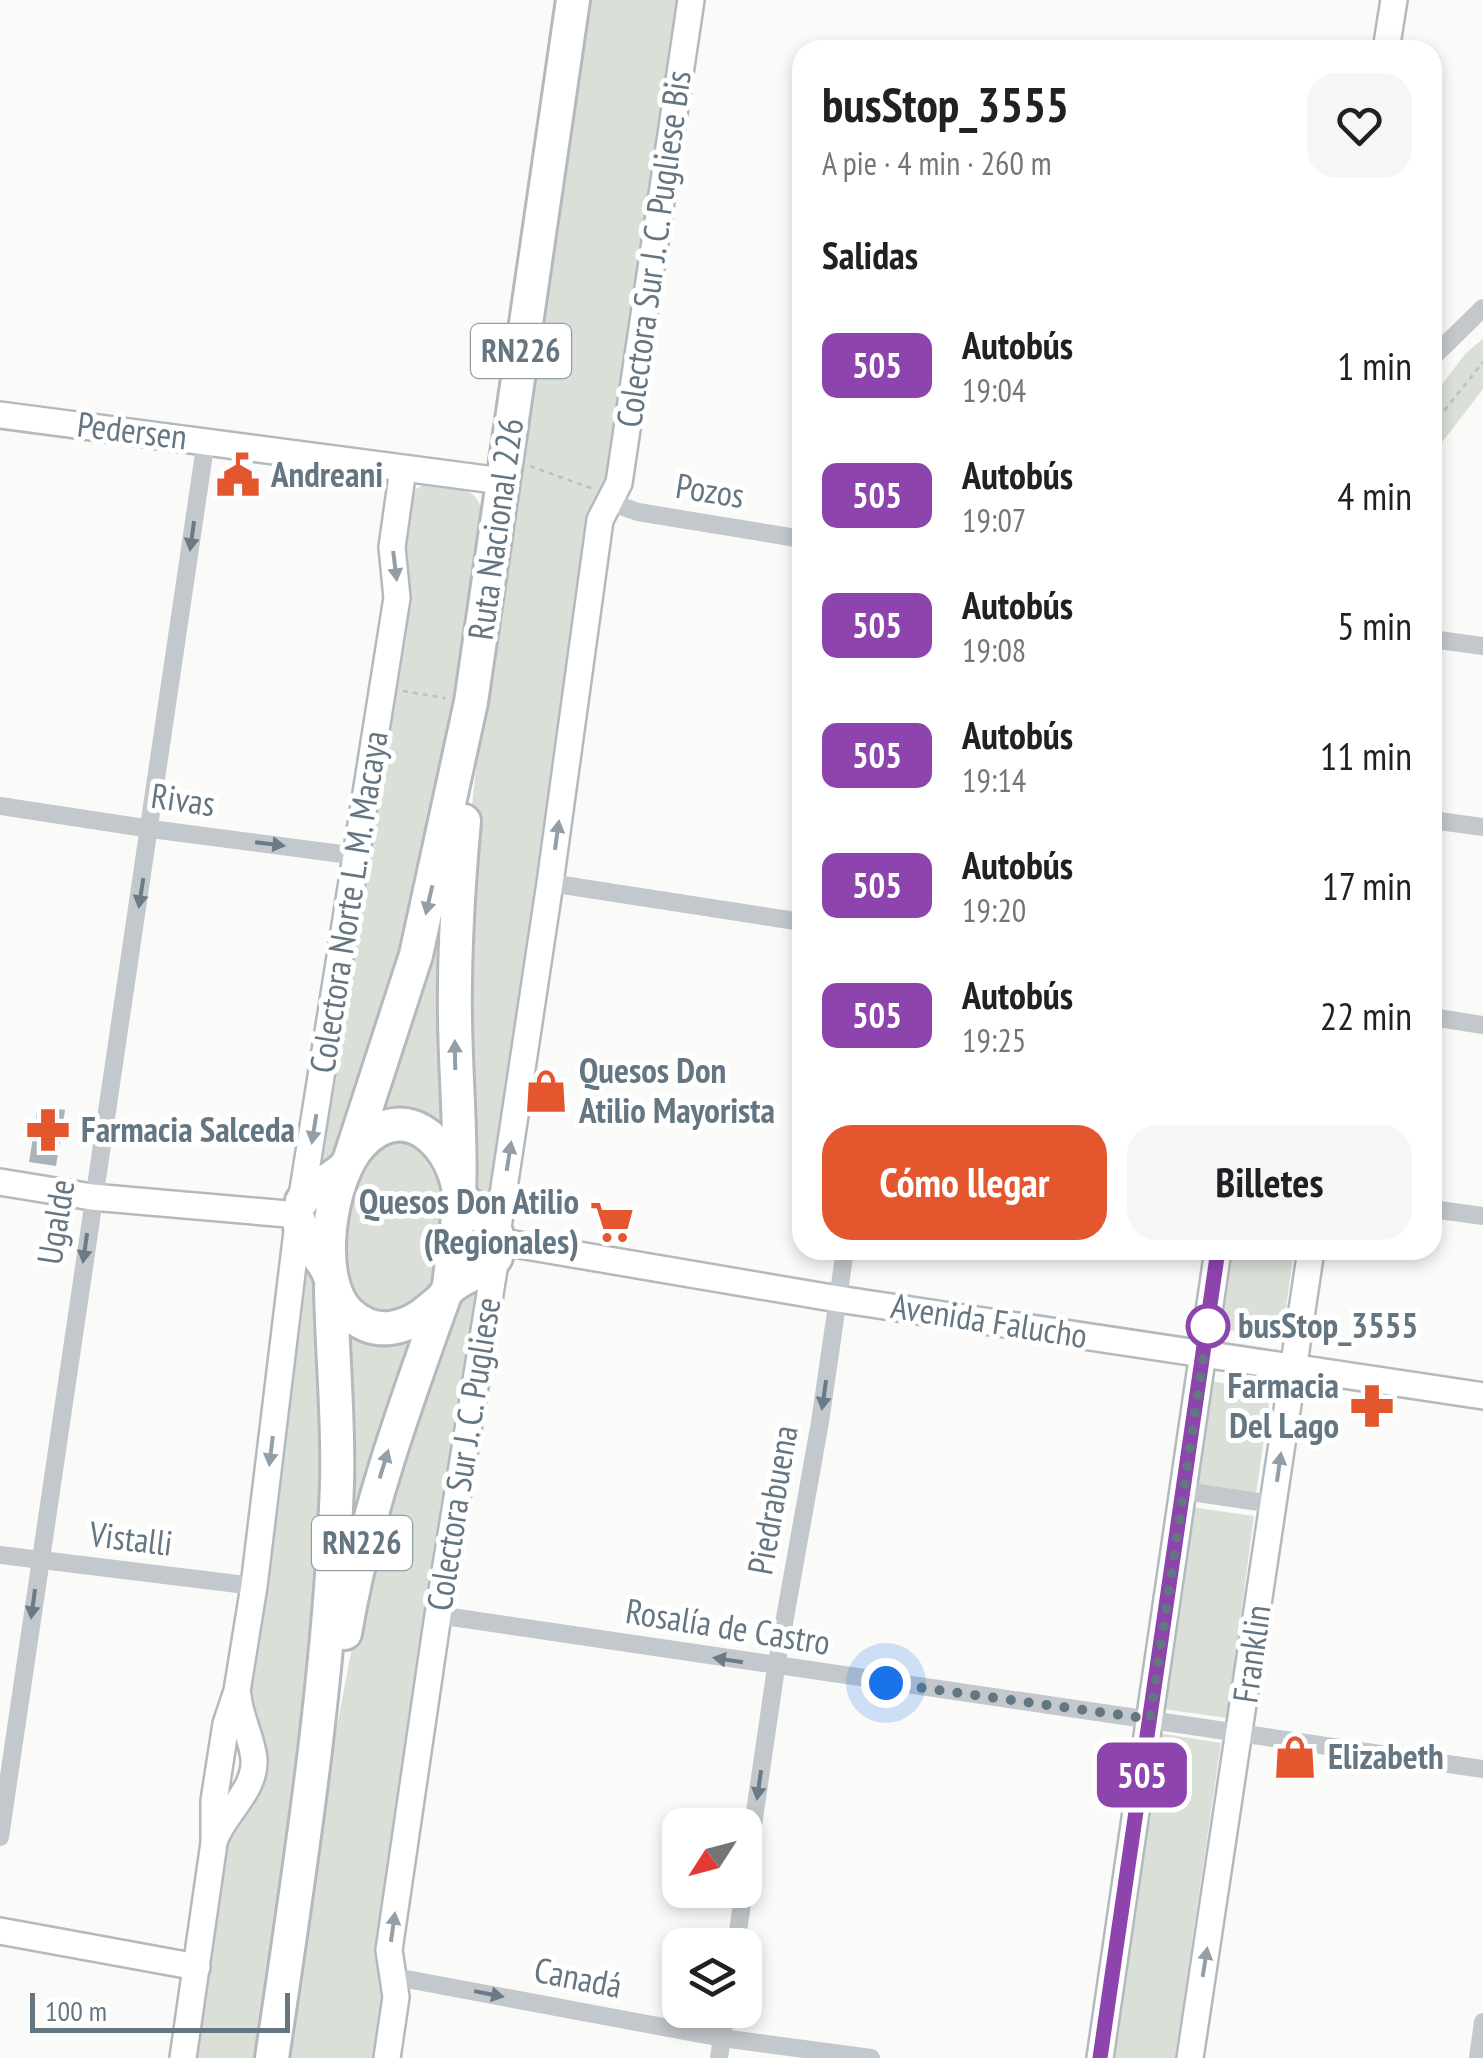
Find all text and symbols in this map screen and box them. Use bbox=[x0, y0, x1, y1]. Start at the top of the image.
street label: Colectora Sur J. C. Pugliese Bis bbox=[605, 68, 701, 430]
text: busStop_3555 bbox=[822, 73, 1069, 135]
button: heart bbox=[1307, 73, 1412, 178]
text: A pie · 4 min · 260 m bbox=[822, 142, 1052, 184]
text: Salidas bbox=[822, 230, 918, 279]
text: Autobús bbox=[962, 320, 1073, 369]
road number: RN226 bbox=[471, 324, 571, 378]
text: 1 min bbox=[1337, 341, 1412, 390]
text: 505 bbox=[852, 342, 902, 388]
text: 19:04 bbox=[962, 369, 1026, 411]
street label: Pedersen bbox=[75, 400, 190, 460]
street label: Ruta Nacional 226 bbox=[457, 415, 533, 643]
text: Autobús bbox=[962, 450, 1073, 499]
public building icon: Andreani bbox=[214, 451, 262, 499]
place label: Andreani bbox=[270, 451, 383, 497]
street label: Pozos bbox=[673, 462, 748, 518]
text: 4 min bbox=[1337, 471, 1412, 520]
text: 505 bbox=[852, 472, 902, 518]
text: 19:07 bbox=[962, 499, 1026, 541]
one-way arrow bbox=[184, 521, 200, 553]
one-way arrow bbox=[387, 550, 403, 582]
text: Autobús bbox=[962, 580, 1073, 629]
text: 5 min bbox=[1337, 601, 1412, 650]
text: 505 bbox=[852, 602, 902, 648]
text: 19:08 bbox=[962, 629, 1026, 671]
text: Autobús bbox=[962, 710, 1073, 759]
street label: Colectora Norte L. M. Macaya bbox=[298, 728, 398, 1076]
text: 11 min bbox=[1320, 731, 1412, 780]
text: 505 bbox=[852, 732, 902, 778]
text: 19:14 bbox=[962, 759, 1026, 801]
street label: Rivas bbox=[148, 772, 218, 826]
one-way arrow bbox=[549, 818, 565, 850]
one-way arrow bbox=[254, 837, 286, 853]
text: Autobús bbox=[962, 840, 1073, 889]
text: 17 min bbox=[1322, 861, 1412, 910]
text: 505 bbox=[852, 862, 902, 908]
one-way arrow bbox=[133, 877, 148, 909]
one-way arrow bbox=[421, 885, 436, 916]
text: 19:20 bbox=[962, 889, 1026, 931]
text: Autobús bbox=[962, 970, 1073, 1019]
text: 22 min bbox=[1320, 991, 1412, 1040]
text: 505 bbox=[852, 992, 902, 1038]
text: 19:25 bbox=[962, 1019, 1026, 1061]
one-way arrow bbox=[447, 1038, 463, 1070]
place label: Quesos Don Atilio Mayorista bbox=[578, 1047, 775, 1133]
shop icon: Quesos Don Atilio Mayorista bbox=[522, 1067, 570, 1115]
pharmacy icon: Farmacia Salceda bbox=[24, 1106, 72, 1154]
place label: Farmacia Salceda bbox=[81, 1106, 295, 1152]
one-way arrow bbox=[306, 1113, 321, 1145]
button: Cómo llegar bbox=[822, 1125, 1107, 1240]
button: Billetes bbox=[1127, 1125, 1412, 1240]
one-way arrow bbox=[501, 1140, 517, 1171]
street label: Ugalde bbox=[26, 1176, 84, 1267]
place label: Quesos Don Atilio (Regionales) bbox=[359, 1178, 579, 1264]
supermarket icon: Quesos Don Atilio (Regionales) bbox=[588, 1198, 636, 1246]
one-way arrow bbox=[76, 1233, 92, 1264]
street label: Avenida Falucho bbox=[888, 1282, 1090, 1358]
street label: Colectora Sur J. C. Pugliese bbox=[416, 1294, 510, 1614]
place label: busStop_3555 bbox=[1238, 1302, 1418, 1348]
marker: busStop_3555 bbox=[1187, 1305, 1229, 1347]
place label: Farmacia Del Lago bbox=[1227, 1362, 1339, 1448]
one-way arrow bbox=[816, 1380, 832, 1411]
pharmacy icon: Farmacia Del Lago bbox=[1348, 1382, 1396, 1430]
street label: Piedrabuena bbox=[736, 1422, 808, 1578]
one-way arrow bbox=[262, 1435, 278, 1467]
one-way arrow bbox=[378, 1449, 393, 1479]
one-way arrow bbox=[1271, 1451, 1287, 1483]
street label: Vistalli bbox=[86, 1510, 175, 1566]
road number: RN226 bbox=[312, 1516, 412, 1570]
street label: Rosalía de Castro bbox=[623, 1587, 834, 1665]
one-way arrow bbox=[24, 1589, 40, 1621]
street label: Franklin bbox=[1221, 1602, 1281, 1706]
one-way arrow bbox=[712, 1652, 744, 1668]
your location bbox=[861, 1658, 911, 1708]
shop icon: Elizabeth bbox=[1271, 1733, 1319, 1781]
place label: Elizabeth bbox=[1328, 1733, 1444, 1779]
line badge: 505 bbox=[1084, 1742, 1200, 1808]
text: 505 bbox=[1117, 1752, 1167, 1798]
one-way arrow bbox=[750, 1769, 766, 1801]
north arrow bbox=[662, 1808, 762, 1908]
map controls bbox=[662, 1808, 762, 2028]
one-way arrow bbox=[385, 1911, 401, 1942]
button: layers bbox=[662, 1928, 762, 2028]
one-way arrow bbox=[1197, 1945, 1213, 1977]
street label: Canadá bbox=[531, 1946, 626, 2008]
one-way arrow bbox=[473, 1987, 504, 2003]
scale bar bbox=[30, 1988, 290, 2032]
text: 100 m bbox=[45, 1992, 107, 2029]

